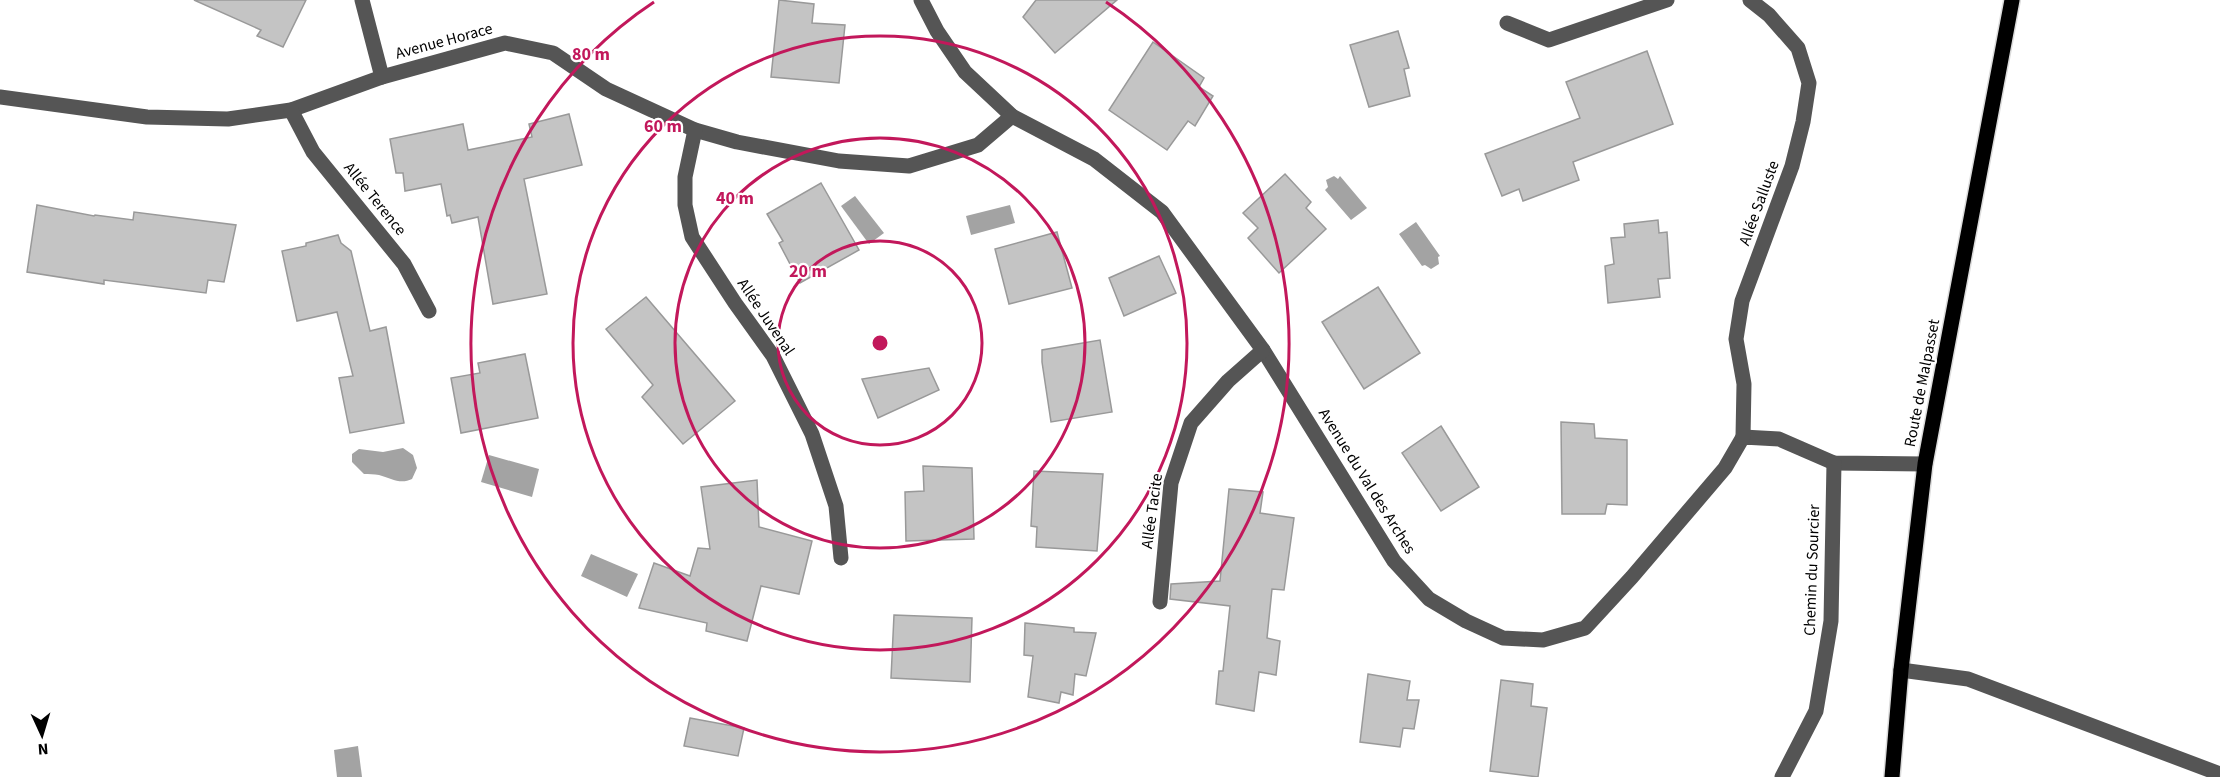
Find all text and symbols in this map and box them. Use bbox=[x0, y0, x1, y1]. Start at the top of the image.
street label: Avenue Horace bbox=[393, 17, 495, 65]
text: 80 m bbox=[572, 42, 610, 67]
text: 60 m bbox=[644, 114, 682, 139]
street label: Allée Salluste bbox=[1733, 157, 1785, 249]
street label: Allée Terence bbox=[339, 158, 411, 240]
text: 40 m bbox=[716, 186, 754, 211]
text: 20 m bbox=[789, 259, 827, 284]
street label: Allée Juvenal bbox=[732, 274, 800, 360]
street label: Route de Malpasset bbox=[1899, 317, 1945, 449]
centre of rings bbox=[870, 333, 890, 353]
street label: Avenue du Val des Arches bbox=[1313, 404, 1421, 558]
street label: Allée Tacite bbox=[1136, 472, 1168, 550]
street label: Chemin du Sourcier bbox=[1799, 503, 1825, 636]
north arrow bbox=[12, 705, 72, 765]
text: N bbox=[37, 738, 49, 760]

